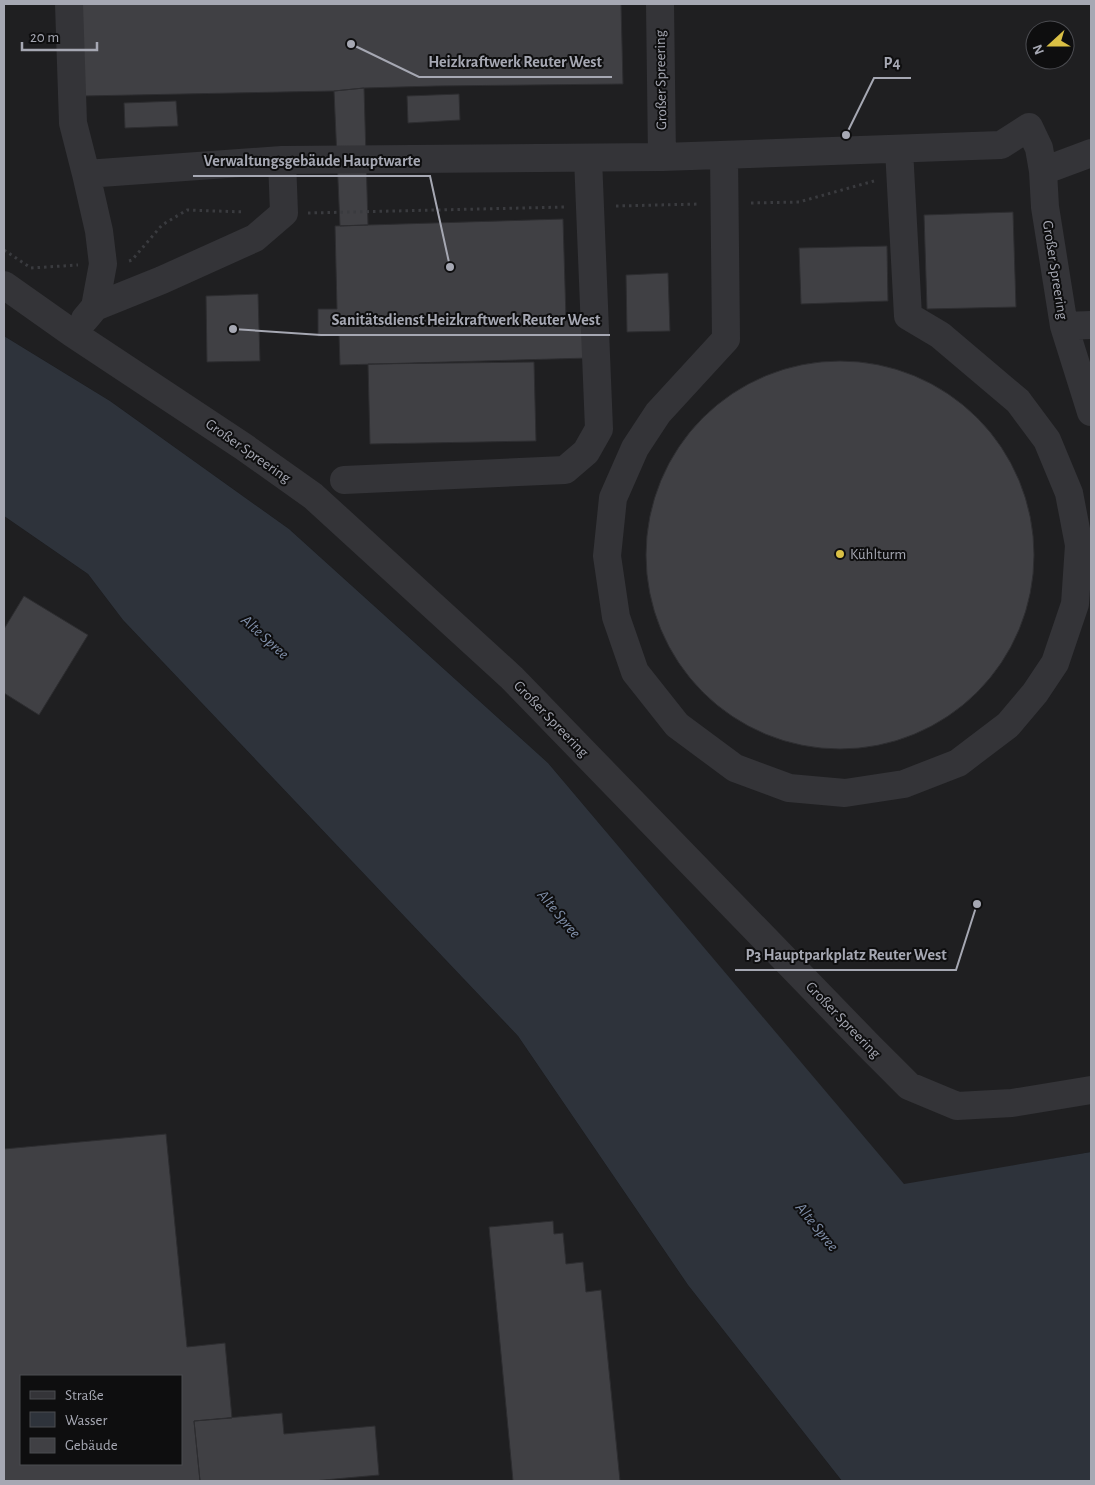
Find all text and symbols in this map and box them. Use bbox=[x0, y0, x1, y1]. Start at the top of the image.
scale bar bbox=[22, 20, 98, 52]
north arrow bbox=[1025, 20, 1075, 70]
street label: Großer Spreering bbox=[653, 29, 669, 130]
text: 20 m bbox=[30, 30, 59, 45]
text: N bbox=[1031, 42, 1047, 56]
callout: Heizkraftwerk Reuter West bbox=[419, 46, 612, 77]
callout: P4 bbox=[874, 47, 911, 78]
text: Heizkraftwerk Reuter West bbox=[428, 54, 602, 70]
text: P4 bbox=[884, 55, 900, 71]
callout: Verwaltungsgebäude Hauptwarte bbox=[193, 145, 430, 176]
text: Verwaltungsgebäude Hauptwarte bbox=[204, 153, 421, 169]
street label: Großer Spreering bbox=[1040, 219, 1070, 321]
callout: Sanitätsdienst Heizkraftwerk Reuter West bbox=[321, 304, 610, 335]
text: Sanitätsdienst Heizkraftwerk Reuter West bbox=[332, 312, 601, 328]
street label: Großer Spreering bbox=[203, 416, 294, 486]
place label: Kühlturm bbox=[850, 547, 906, 562]
marker: Kühlturm bbox=[834, 548, 846, 560]
water label: Alte Spree bbox=[237, 611, 292, 663]
street label: Großer Spreering bbox=[511, 678, 592, 761]
water label: Alte Spree bbox=[533, 886, 584, 942]
callout: P3 Hauptparkplatz Reuter West bbox=[735, 939, 956, 970]
text: P3 Hauptparkplatz Reuter West bbox=[745, 947, 947, 963]
street label: Großer Spreering bbox=[803, 979, 884, 1062]
water label: Alte Spree bbox=[791, 1199, 841, 1255]
legend bbox=[20, 1375, 182, 1465]
text: Straße bbox=[65, 1388, 104, 1403]
text: Wasser bbox=[65, 1413, 108, 1428]
text: Gebäude bbox=[65, 1438, 118, 1453]

